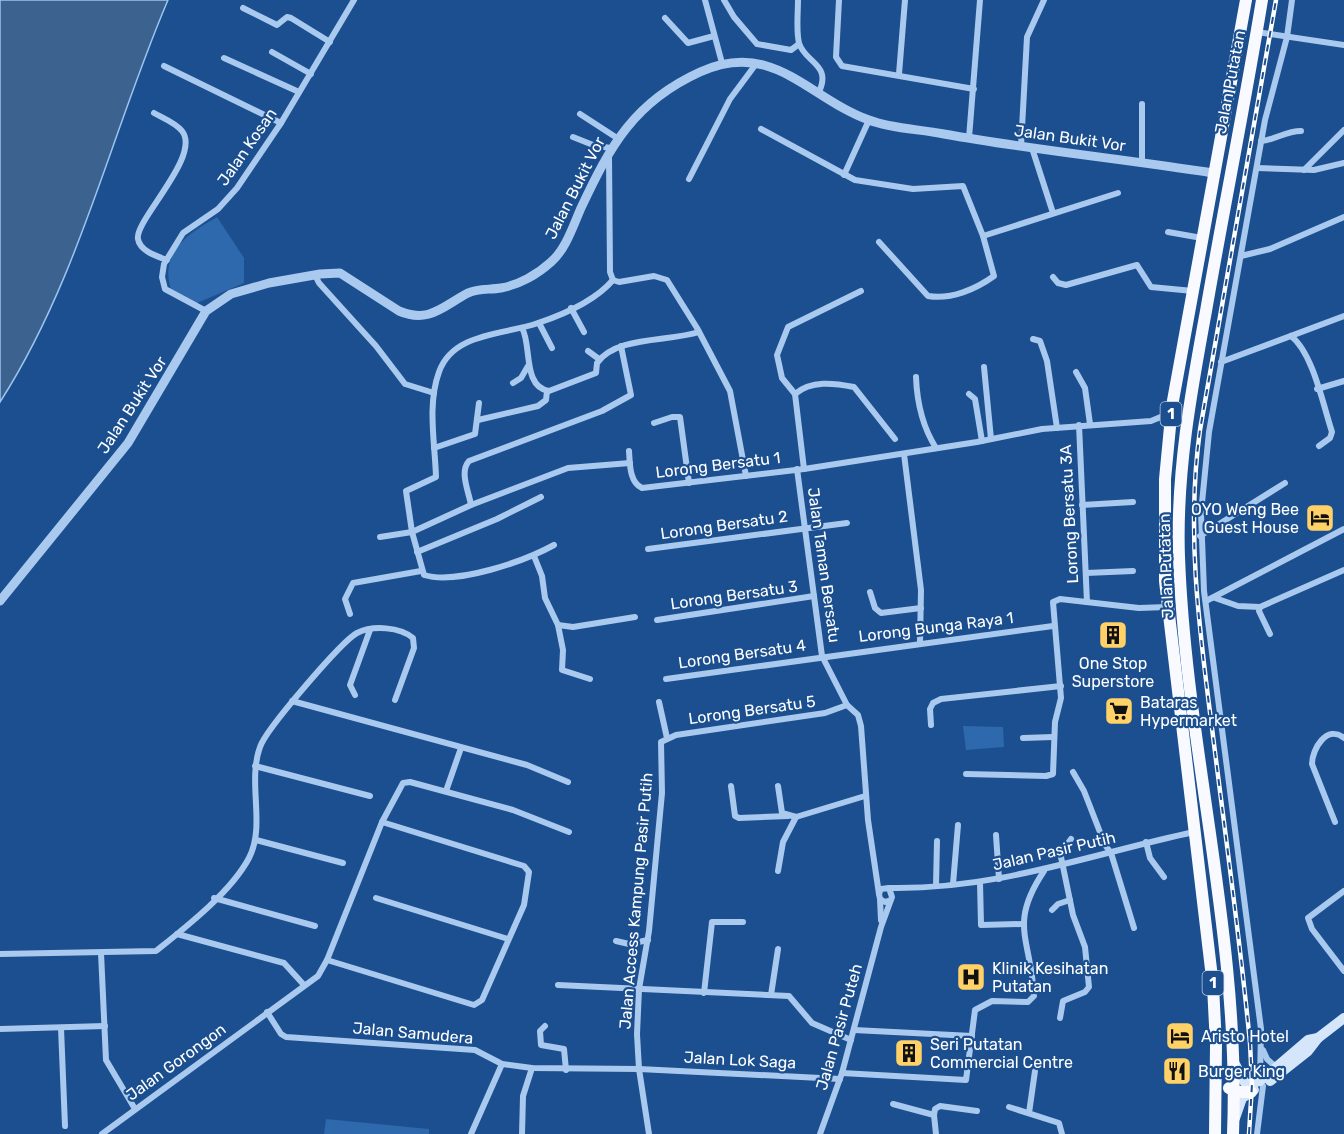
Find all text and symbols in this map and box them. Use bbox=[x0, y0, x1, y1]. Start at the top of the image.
street label: Jalan Putatan bbox=[1211, 29, 1249, 135]
street label: Jalan Kosan bbox=[213, 105, 281, 189]
street label: Jalan Bukit Vor bbox=[1013, 121, 1127, 155]
street label: Jalan Bukit Vor bbox=[541, 134, 609, 242]
street label: Jalan Bukit Vor bbox=[93, 353, 171, 457]
road number: 1 bbox=[1160, 402, 1182, 426]
street label: Lorong Bersatu 3A bbox=[1056, 444, 1082, 584]
street label: Lorong Bersatu 1 bbox=[655, 448, 781, 482]
street label: Jalan Taman Bersatu bbox=[804, 486, 844, 644]
place label: OYO Weng Bee Guest House bbox=[1191, 500, 1299, 537]
hotel icon: OYO Weng Bee Guest House bbox=[1304, 502, 1336, 534]
street label: Lorong Bersatu 2 bbox=[659, 507, 789, 543]
street label: Jalan Putatan bbox=[1155, 513, 1177, 619]
street label: Lorong Bersatu 3 bbox=[669, 577, 799, 613]
street label: Lorong Bunga Raya 1 bbox=[857, 608, 1015, 646]
building icon: One Stop Superstore bbox=[1097, 619, 1129, 651]
street label: Lorong Bersatu 4 bbox=[677, 636, 807, 672]
place label: One Stop Superstore bbox=[1072, 654, 1154, 691]
street label: Lorong Bersatu 5 bbox=[687, 692, 817, 728]
place label: Bataras Hypermarket bbox=[1140, 693, 1237, 730]
supermarket icon: Bataras Hypermarket bbox=[1103, 695, 1135, 727]
street label: Jalan Access Kampung Pasir Putih bbox=[615, 772, 657, 1030]
street label: Jalan Pasir Putih bbox=[991, 828, 1117, 874]
place label: Klinik Kesihatan Putatan bbox=[992, 959, 1108, 996]
hospital icon: Klinik Kesihatan Putatan bbox=[955, 961, 987, 993]
street label: Jalan Pasir Puteh bbox=[812, 962, 866, 1092]
road number: 1 bbox=[1202, 971, 1224, 995]
street label: Jalan Samudera bbox=[352, 1018, 474, 1048]
street label: Jalan Gorongon bbox=[122, 1019, 230, 1105]
hotel icon: Aristo Hotel bbox=[1164, 1020, 1196, 1052]
place label: Aristo Hotel bbox=[1201, 1027, 1289, 1046]
place label: Seri Putatan Commercial Centre bbox=[930, 1035, 1073, 1072]
building icon: Seri Putatan Commercial Centre bbox=[893, 1037, 925, 1069]
street label: Jalan Lok Saga bbox=[683, 1048, 797, 1072]
restaurant icon: Burger King bbox=[1161, 1055, 1193, 1087]
place label: Burger King bbox=[1198, 1062, 1285, 1081]

